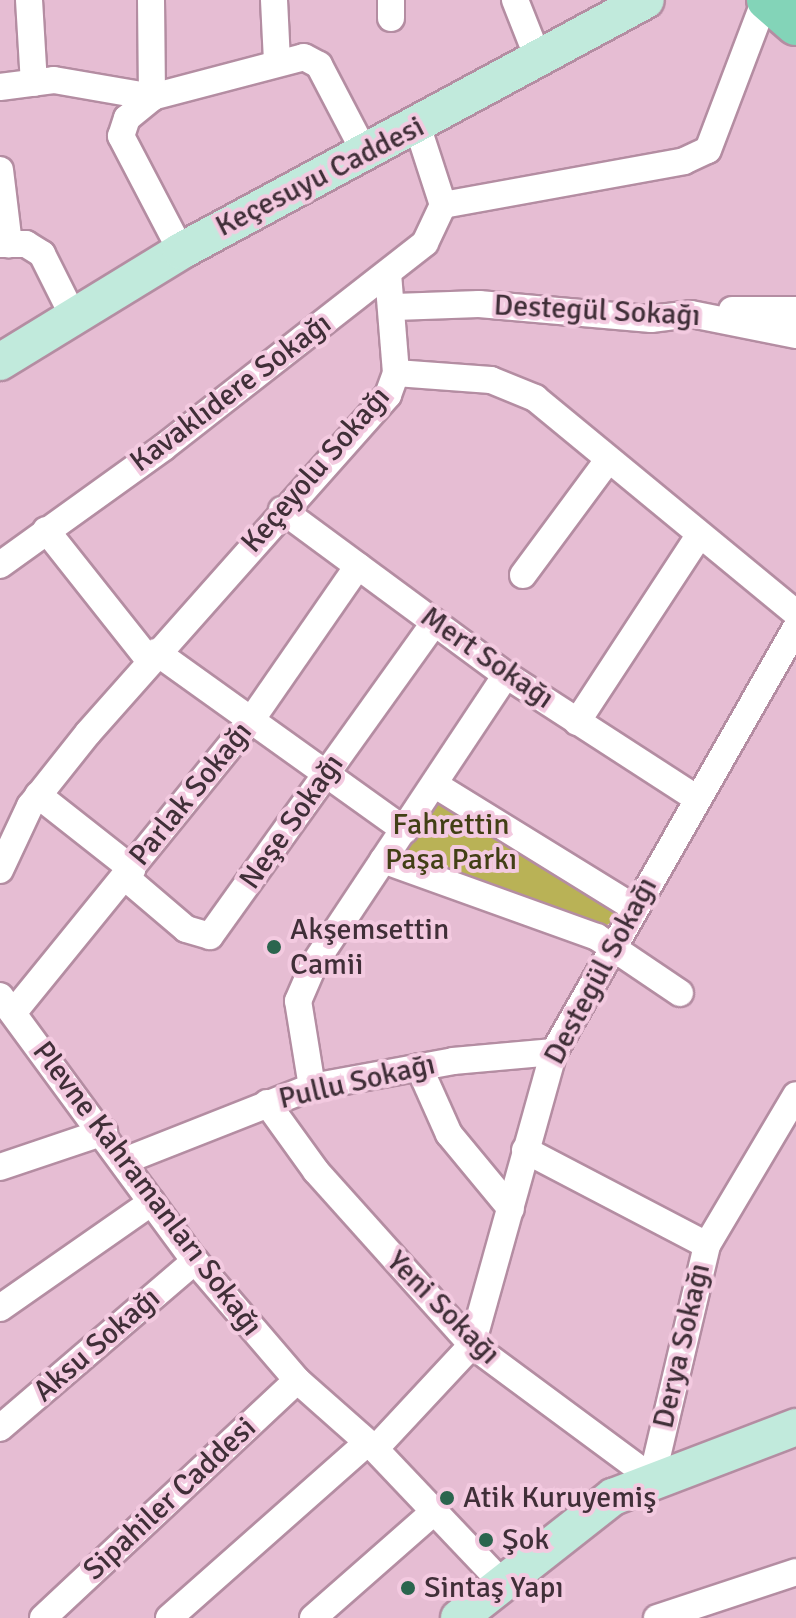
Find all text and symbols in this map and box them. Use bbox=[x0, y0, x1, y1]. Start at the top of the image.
street label: Keçesuyu Caddesi bbox=[210, 109, 430, 245]
street label: Destegül Sokağı bbox=[493, 288, 701, 334]
street label: Kavaklıdere Sokağı bbox=[123, 306, 339, 480]
street label: Keçeyolu Sokağı bbox=[234, 380, 398, 560]
street label: Mert Sokağı bbox=[413, 599, 561, 717]
street label: Parlak Sokağı bbox=[122, 715, 260, 873]
street label: Neşe Sokağı bbox=[232, 748, 352, 896]
park label: Fahrettin Paşa Parkı bbox=[385, 807, 517, 878]
street label: Destegül Sokağı bbox=[537, 871, 665, 1071]
place label: Akşemsettin Camii bbox=[290, 912, 449, 982]
marker: Akşemsettin Camii bbox=[265, 938, 283, 956]
street label: Plevne Kahramanları Sokağı bbox=[24, 1035, 270, 1343]
street label: Pullu Sokağı bbox=[275, 1047, 439, 1117]
street label: Yeni Sokağı bbox=[379, 1244, 507, 1372]
street label: Derya Sokağı bbox=[646, 1260, 718, 1432]
street label: Aksu Sokağı bbox=[26, 1280, 168, 1410]
street label: Sipahiler Caddesi bbox=[76, 1410, 264, 1588]
place label: Atik Kuruyemiş bbox=[463, 1480, 656, 1516]
marker: Atik Kuruyemiş bbox=[438, 1489, 456, 1507]
place label: Şok bbox=[502, 1522, 549, 1558]
marker: Şok bbox=[477, 1531, 495, 1549]
place label: Sintaş Yapı bbox=[424, 1570, 564, 1606]
marker: Sintaş Yapı bbox=[399, 1579, 417, 1597]

